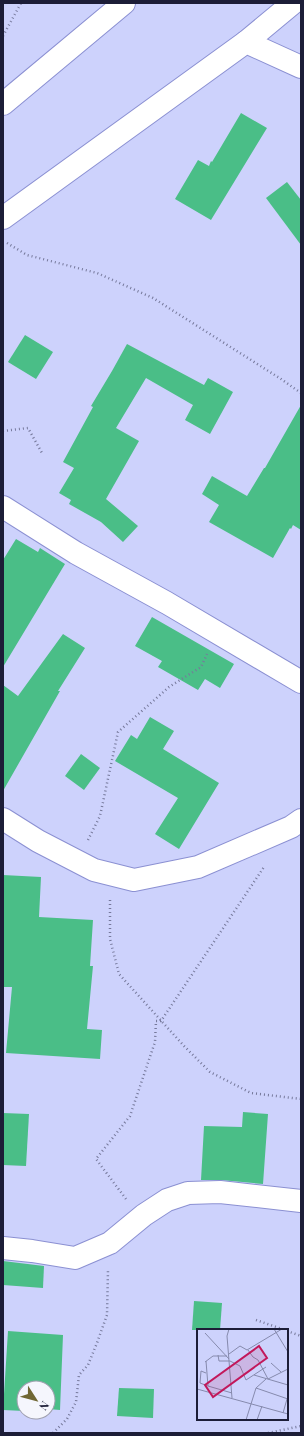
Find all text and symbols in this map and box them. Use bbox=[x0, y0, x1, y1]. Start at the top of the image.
inset map bbox=[197, 1329, 288, 1420]
north arrow bbox=[16, 1380, 56, 1420]
text: N bbox=[36, 1399, 53, 1414]

